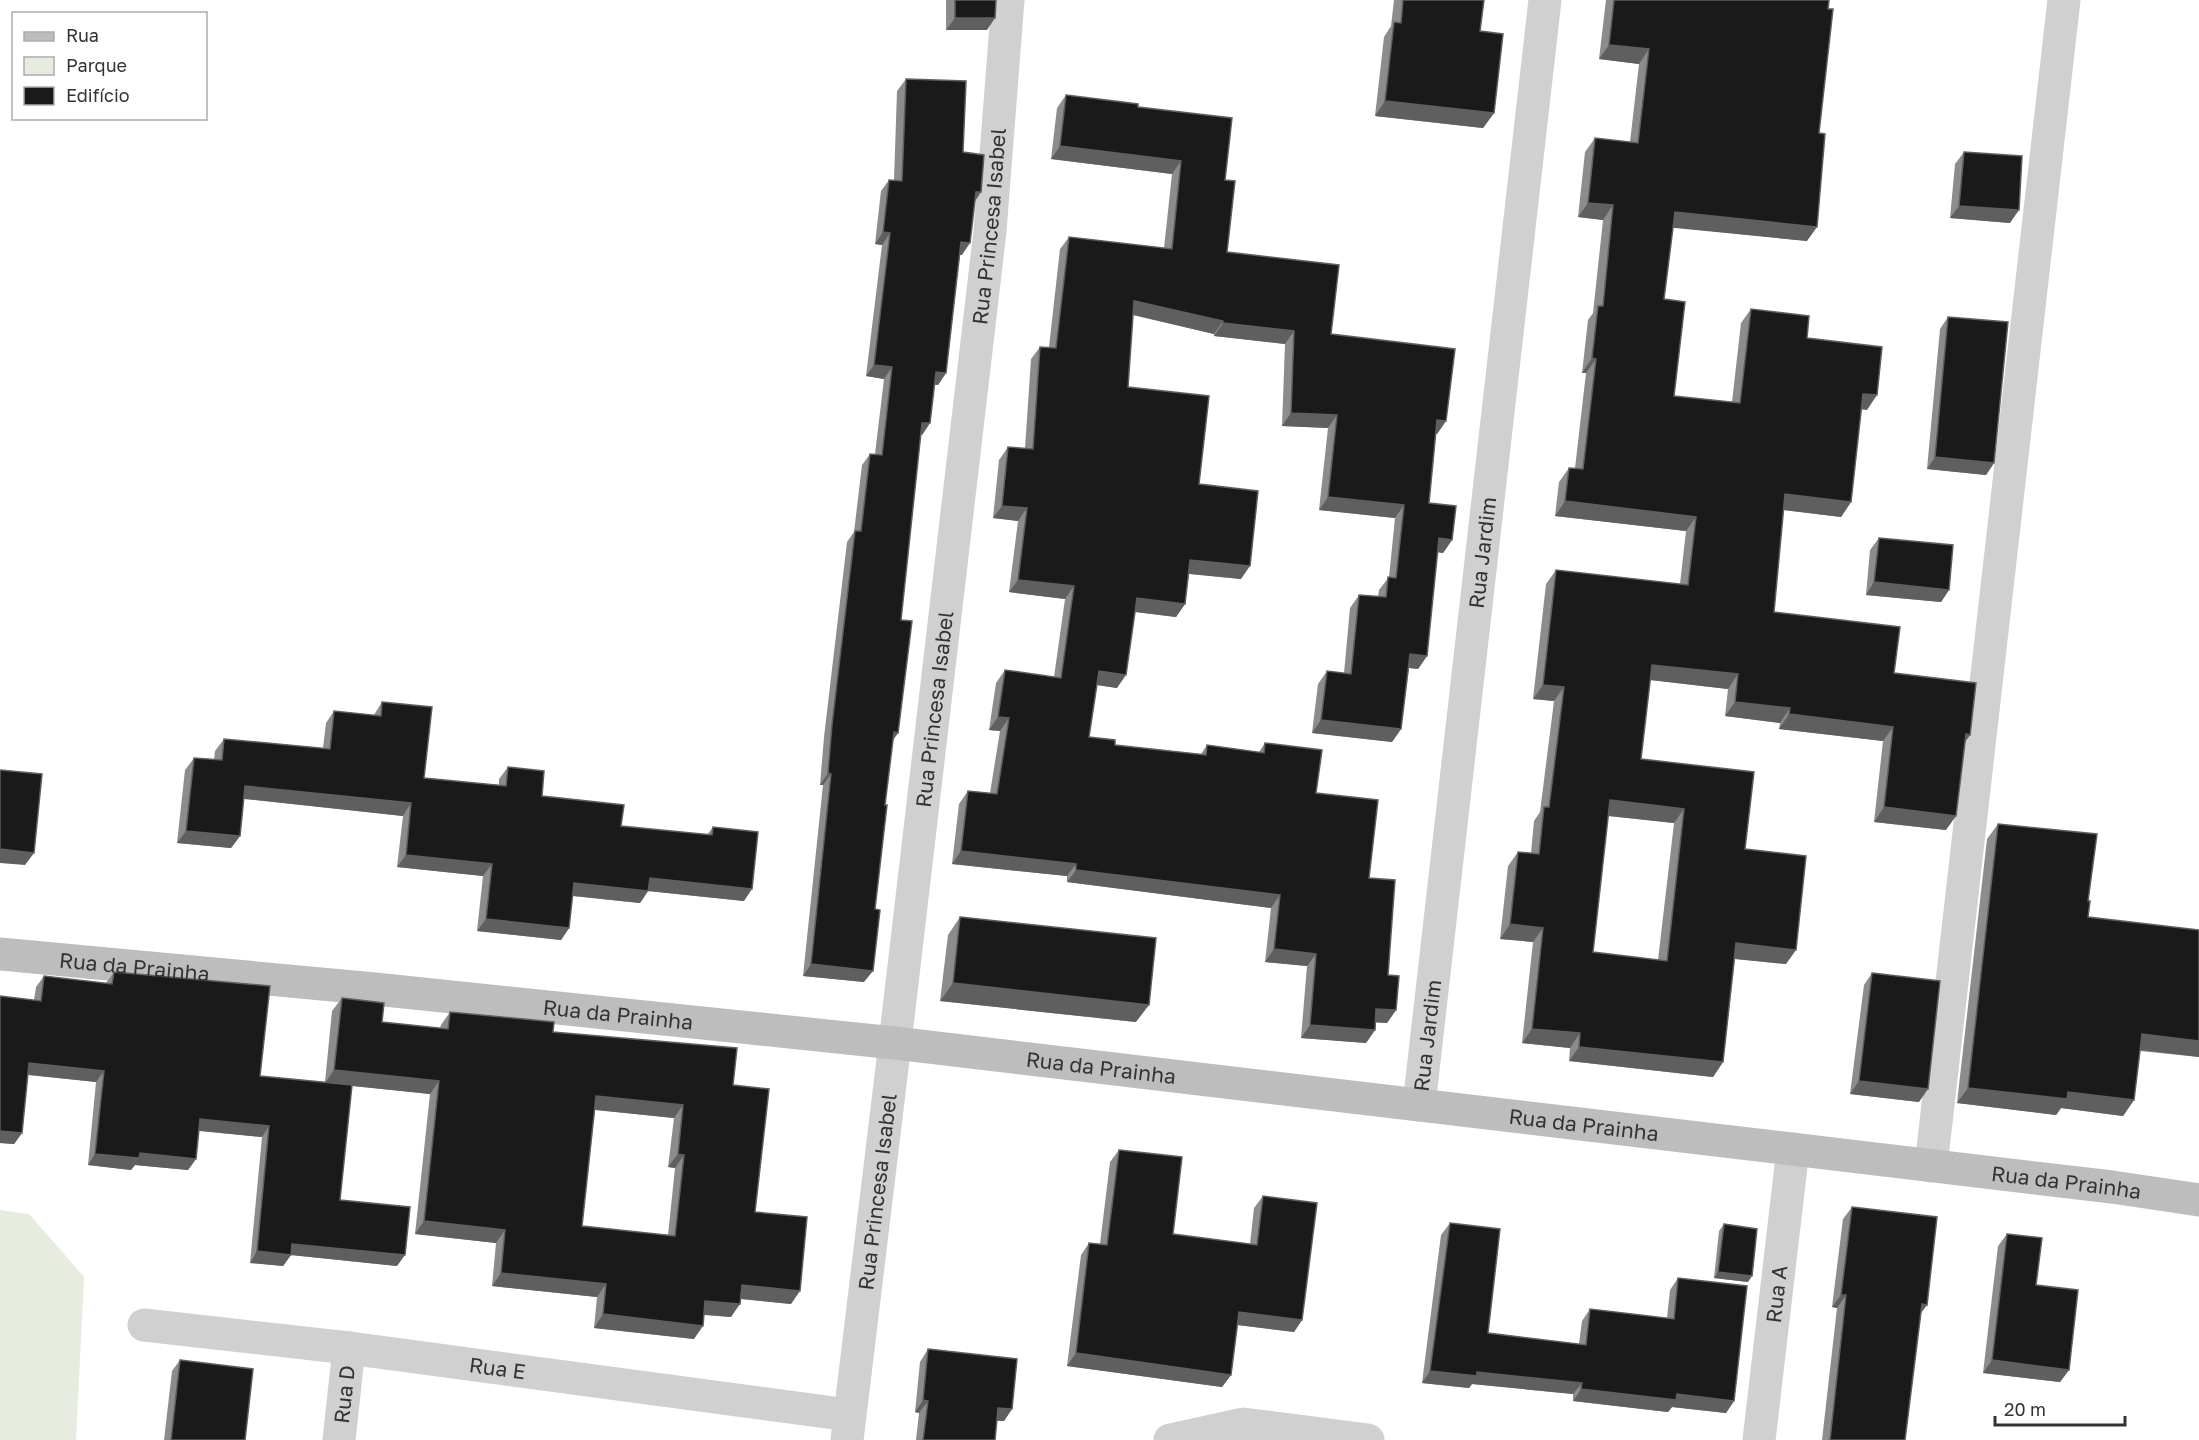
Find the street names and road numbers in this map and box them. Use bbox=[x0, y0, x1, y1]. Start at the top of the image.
street label: Rua Princesa Isabel bbox=[966, 127, 1011, 326]
street label: Rua Jardim bbox=[1463, 495, 1501, 610]
street label: Rua Princesa Isabel bbox=[910, 610, 958, 809]
street label: Rua da Prainha bbox=[58, 947, 211, 986]
street label: Rua Jardim bbox=[1408, 978, 1446, 1093]
street label: Rua da Prainha bbox=[542, 994, 694, 1035]
street label: Rua da Prainha bbox=[1025, 1046, 1178, 1089]
street label: Rua Princesa Isabel bbox=[852, 1092, 902, 1291]
street label: Rua da Prainha bbox=[1507, 1103, 1660, 1146]
street label: Rua da Prainha bbox=[1990, 1160, 2143, 1204]
street label: Rua A bbox=[1760, 1264, 1792, 1324]
street label: Rua E bbox=[468, 1351, 527, 1385]
street label: Rua D bbox=[328, 1364, 360, 1425]

